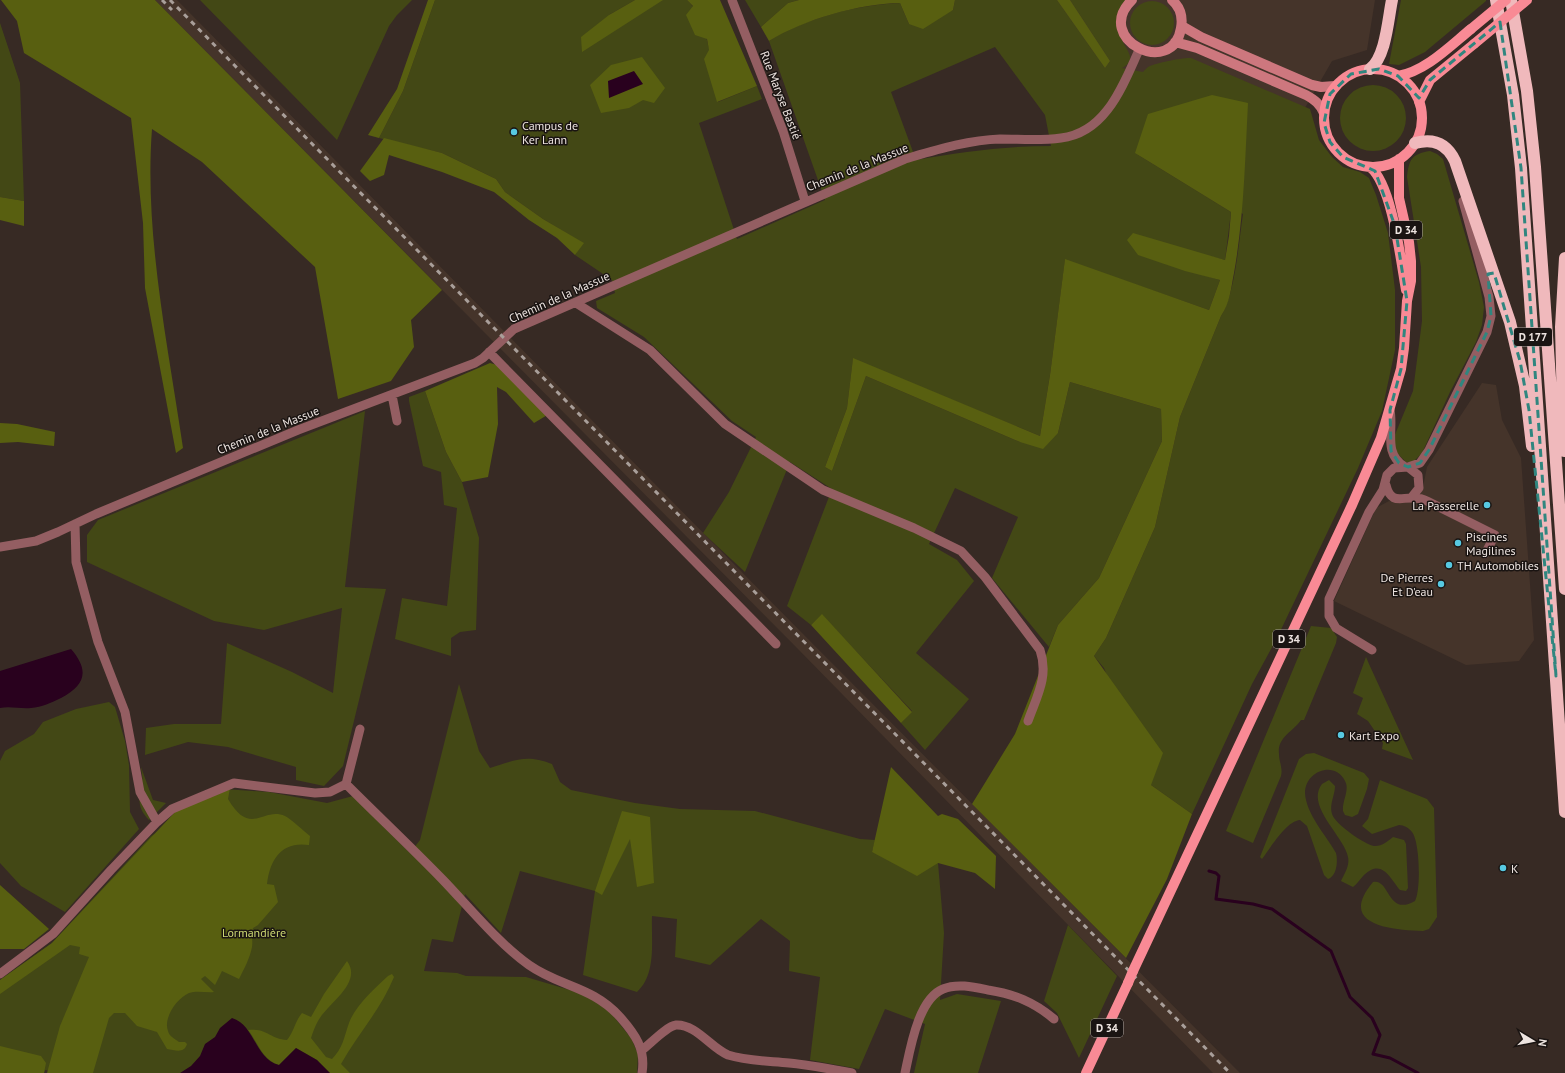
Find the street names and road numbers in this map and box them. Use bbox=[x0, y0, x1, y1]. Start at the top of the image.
street label: Rue Maryse Bastié bbox=[757, 49, 805, 141]
street label: Chemin de la Massue bbox=[804, 140, 910, 194]
road number: D 34 bbox=[1390, 221, 1422, 239]
street label: Chemin de la Massue bbox=[506, 268, 612, 326]
road number: D 177 bbox=[1514, 328, 1552, 346]
street label: Chemin de la Massue bbox=[215, 403, 321, 457]
road number: D 34 bbox=[1273, 630, 1305, 648]
road number: D 34 bbox=[1091, 1019, 1123, 1037]

